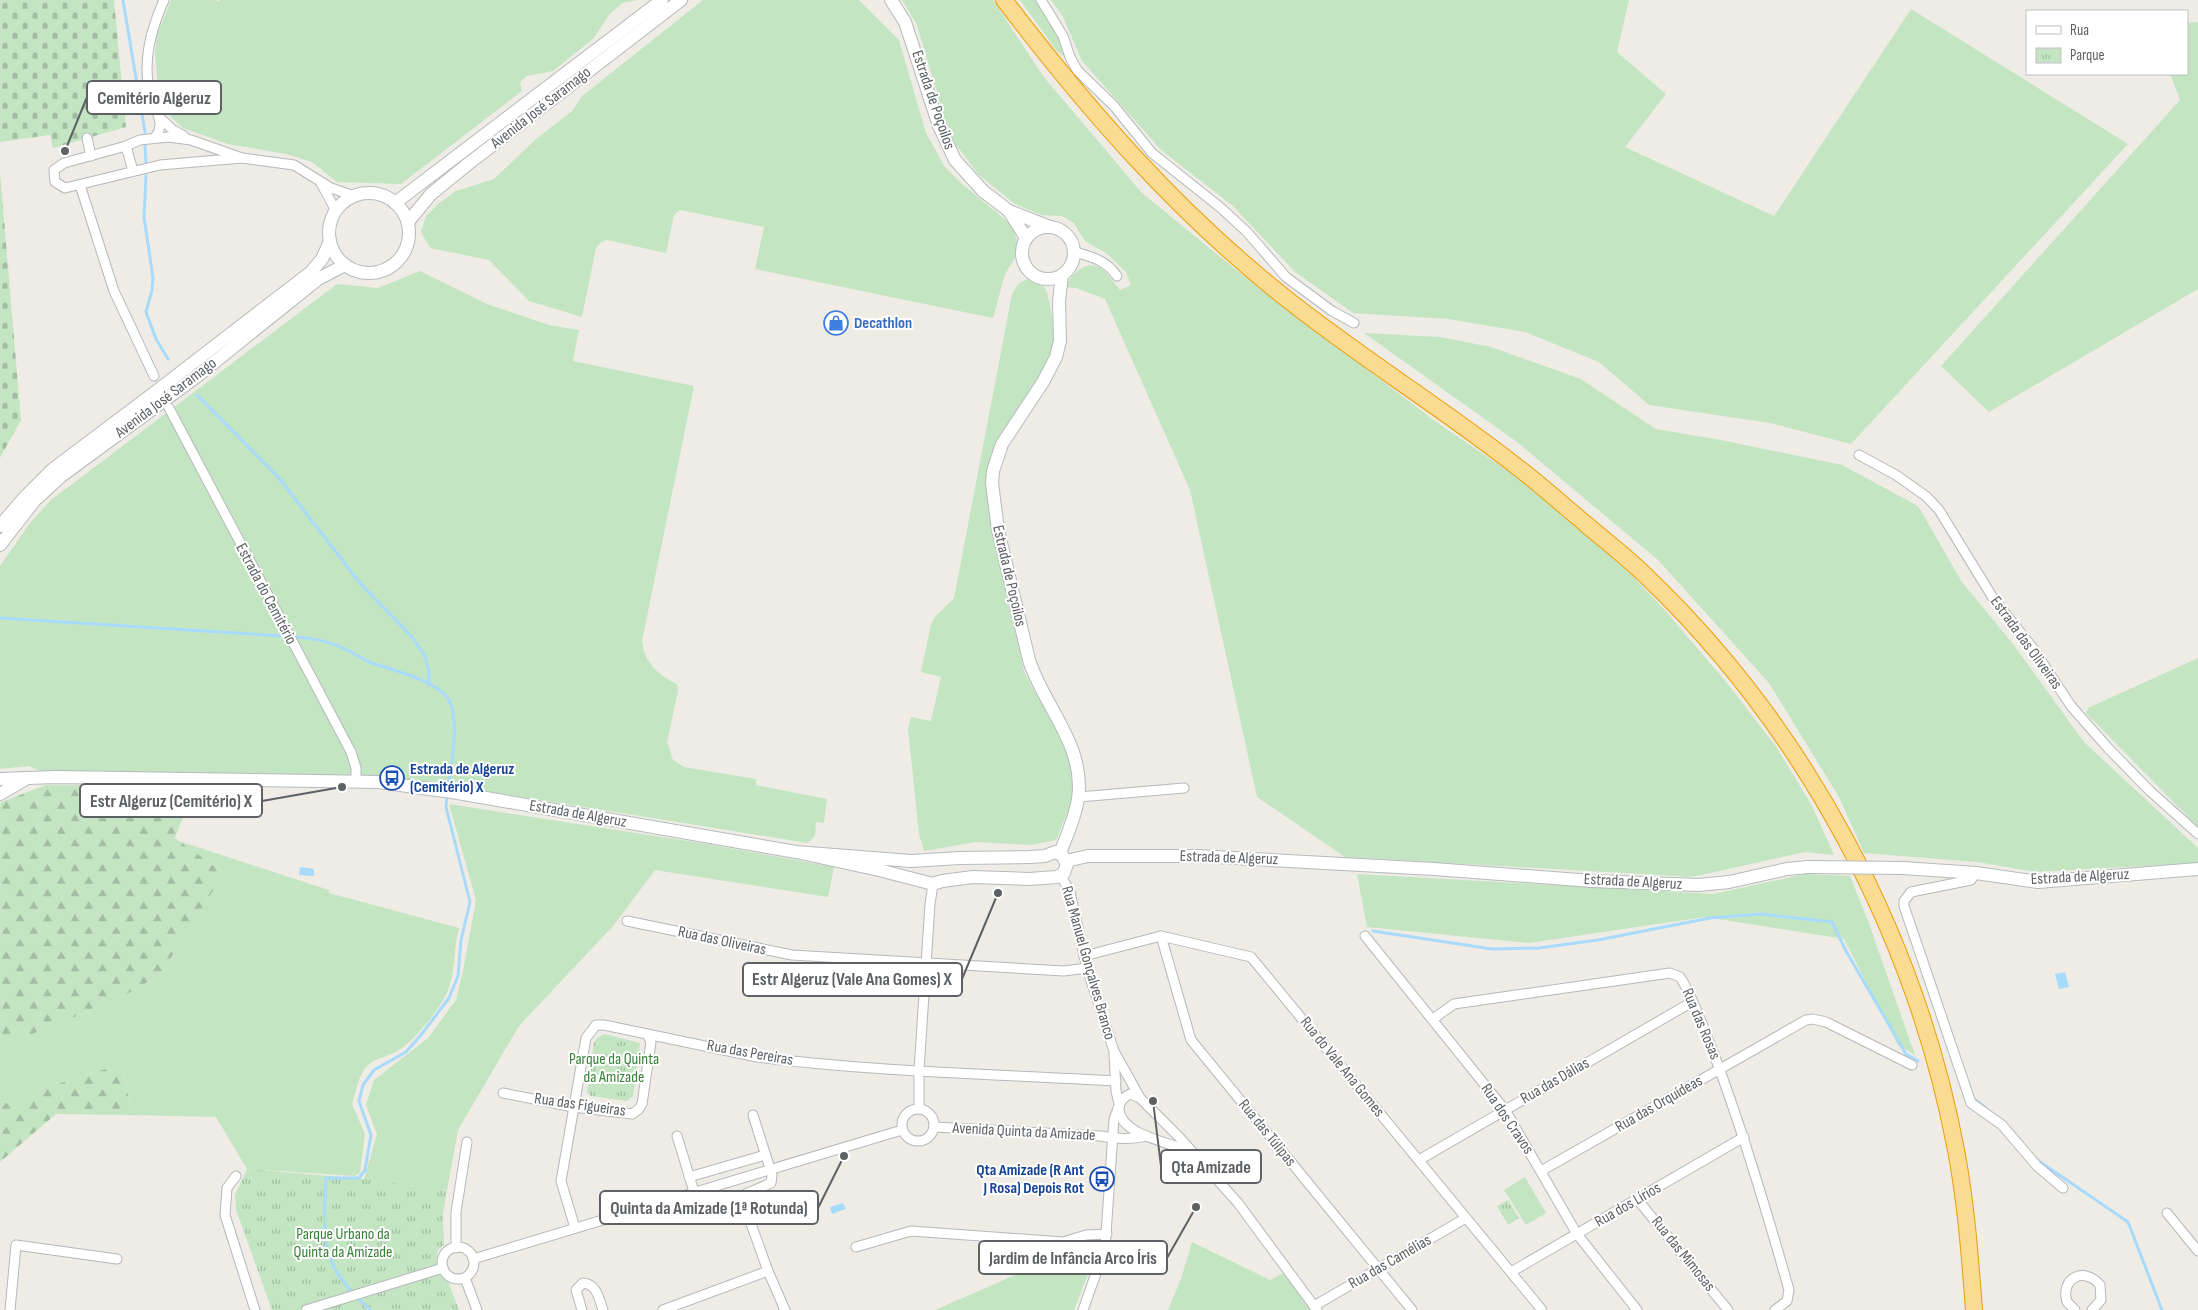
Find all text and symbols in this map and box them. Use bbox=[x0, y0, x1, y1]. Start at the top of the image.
legend bbox=[2026, 10, 2188, 75]
text: Rua bbox=[2070, 21, 2089, 40]
text: Parque bbox=[2070, 46, 2105, 65]
street label: Estrada de Poçoilos bbox=[907, 48, 959, 152]
street label: Avenida José Saramago bbox=[486, 63, 595, 154]
callout: Cemitério Algeruz bbox=[87, 81, 221, 114]
text: Cemitério Algeruz bbox=[97, 88, 211, 109]
shop icon: Decathlon bbox=[823, 310, 849, 336]
place label: Decathlon bbox=[854, 314, 912, 333]
street label: Avenida José Saramago bbox=[111, 354, 220, 443]
street label: Estrada de Poçoilos bbox=[988, 523, 1030, 629]
street label: Estrada do Cemitério bbox=[231, 540, 301, 648]
street label: Estrada das Oliveiras bbox=[1986, 593, 2066, 693]
place label: Estrada de Algeruz (Cemitério) X bbox=[410, 760, 515, 797]
bus stop icon: Estrada de Algeruz (Cemitério) X bbox=[379, 765, 405, 791]
callout: Estr Algeruz (Cemitério) X bbox=[80, 784, 262, 817]
text: Estr Algeruz (Cemitério) X bbox=[90, 791, 253, 812]
street label: Estrada de Algeruz bbox=[528, 796, 628, 832]
street label: Estrada de Algeruz bbox=[1179, 847, 1279, 869]
street label: Estrada de Algeruz bbox=[2030, 865, 2130, 889]
street label: Estrada de Algeruz bbox=[1583, 870, 1683, 894]
street label: Rua Manuel Gonçalves Branco bbox=[1057, 884, 1119, 1042]
street label: Rua das Oliveiras bbox=[676, 922, 768, 960]
callout: Estr Algeruz (Vale Ana Gomes) X bbox=[743, 963, 962, 996]
text: Estr Algeruz (Vale Ana Gomes) X bbox=[752, 969, 953, 990]
street label: Rua das Rosas bbox=[1678, 986, 1725, 1063]
street label: Rua do Vale Ana Gomes bbox=[1296, 1013, 1388, 1121]
street label: Rua das Pereiras bbox=[705, 1036, 795, 1070]
park label: Parque da Quinta da Amizade bbox=[569, 1050, 659, 1087]
street label: Rua das Dálias bbox=[1517, 1054, 1593, 1108]
street label: Rua das Orquídeas bbox=[1612, 1071, 1706, 1137]
street label: Rua dos Cravos bbox=[1476, 1080, 1538, 1158]
street label: Rua das Figueiras bbox=[533, 1089, 627, 1121]
street label: Rua das Túlipas bbox=[1234, 1096, 1300, 1171]
street label: Avenida Quinta da Amizade bbox=[951, 1119, 1096, 1145]
callout: Qta Amizade bbox=[1161, 1150, 1261, 1183]
text: Qta Amizade bbox=[1171, 1157, 1251, 1178]
place label: Qta Amizade (R Ant J Rosa) Depois Rot bbox=[976, 1161, 1084, 1198]
bus stop icon: Qta Amizade (R Ant J Rosa) Depois Rot bbox=[1089, 1166, 1115, 1192]
street label: Rua dos Lírios bbox=[1592, 1178, 1665, 1232]
callout: Quinta da Amizade (1ª Rotunda) bbox=[600, 1191, 818, 1224]
text: Quinta da Amizade (1ª Rotunda) bbox=[610, 1198, 808, 1219]
street label: Rua das Mimosas bbox=[1647, 1213, 1719, 1295]
park label: Parque Urbano da Quinta da Amizade bbox=[294, 1225, 392, 1262]
street label: Rua das Camélias bbox=[1345, 1231, 1435, 1293]
callout: Jardim de Infância Arco Íris bbox=[979, 1241, 1167, 1274]
text: Jardim de Infância Arco Íris bbox=[988, 1248, 1157, 1269]

